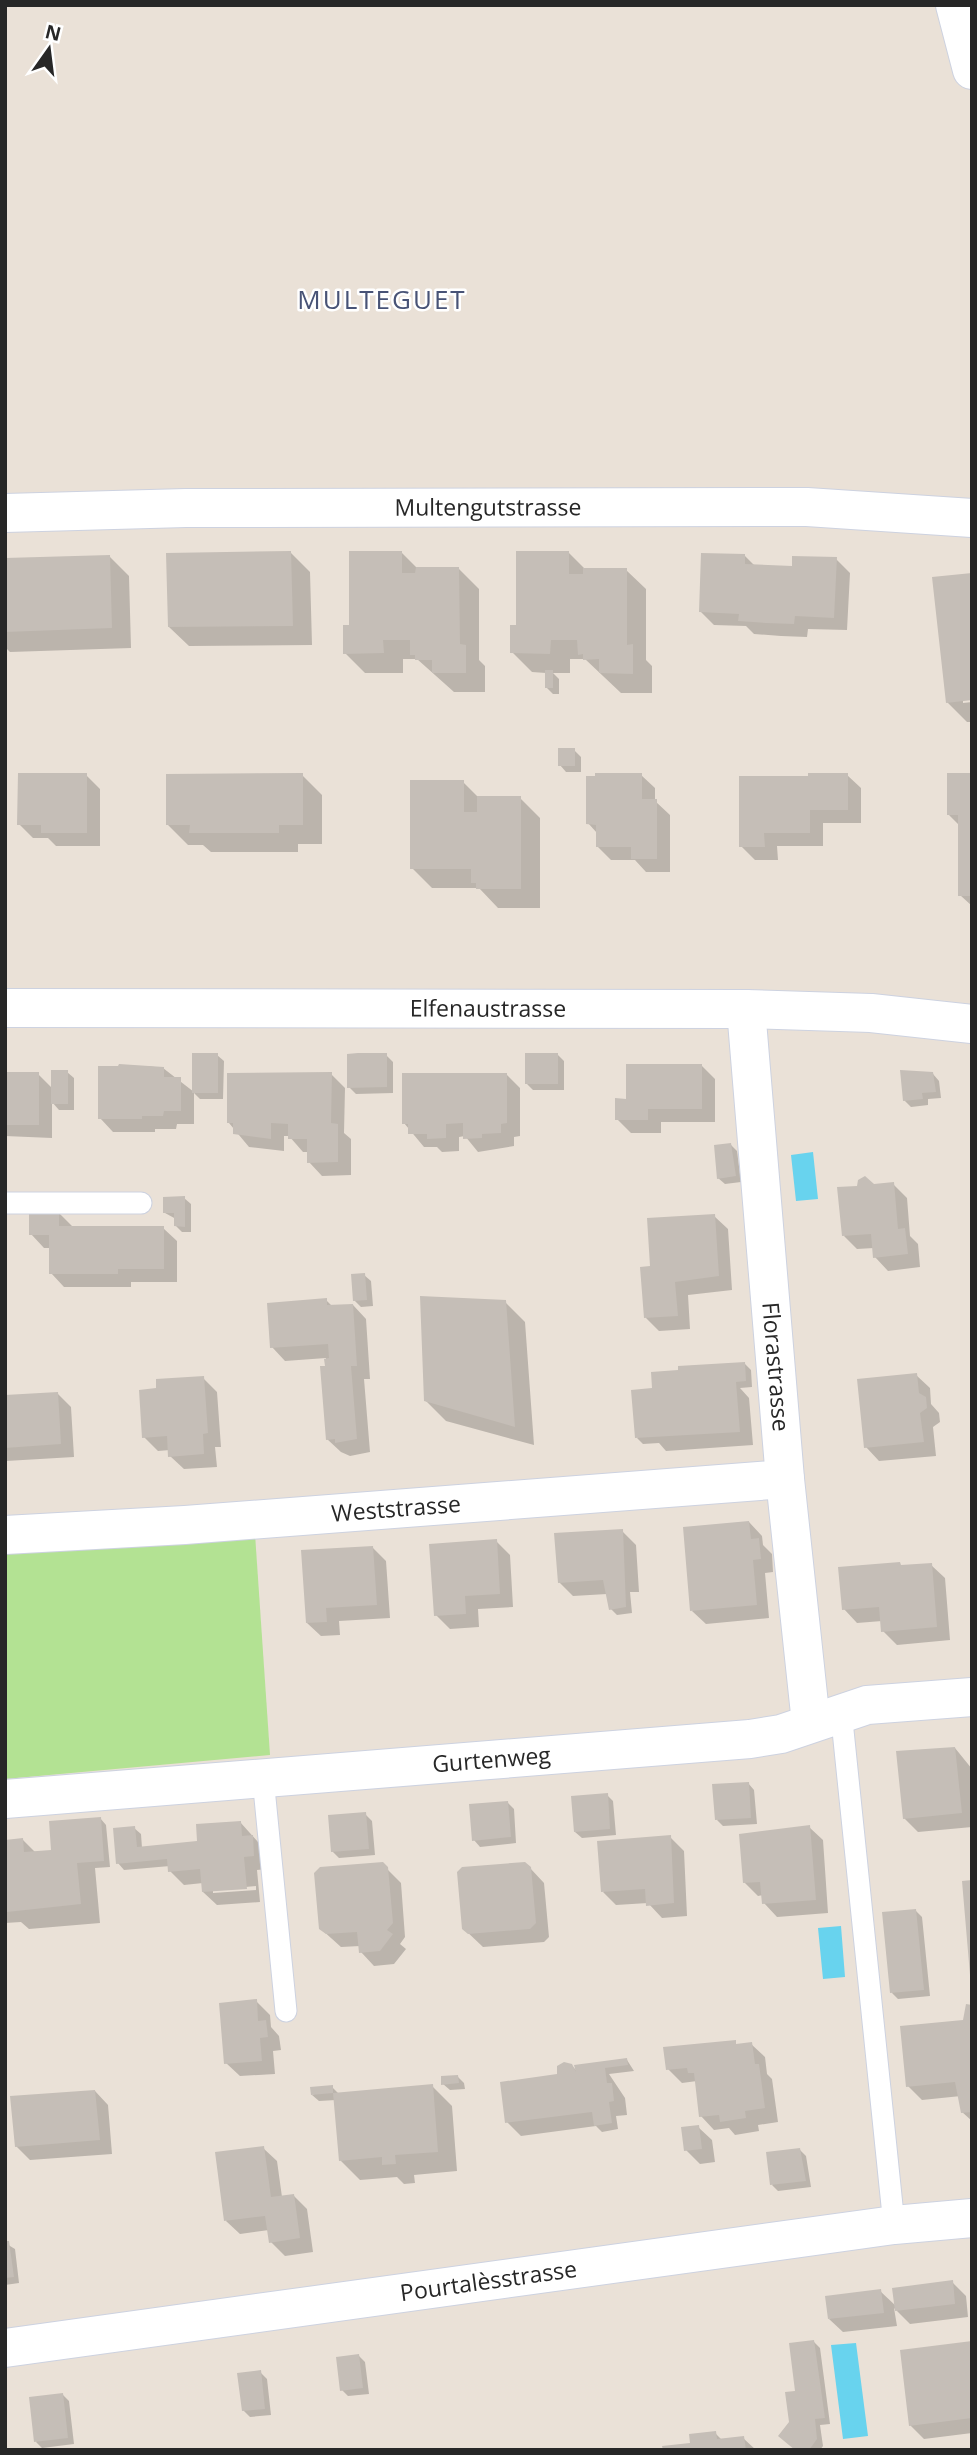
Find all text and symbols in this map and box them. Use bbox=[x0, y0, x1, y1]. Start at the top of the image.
north arrow bbox=[14, 14, 84, 84]
text: N bbox=[42, 18, 64, 47]
district label: MULTEGUET bbox=[297, 281, 467, 317]
street label: Multengutstrasse bbox=[394, 490, 581, 523]
street label: Elfenaustrasse bbox=[410, 992, 566, 1024]
street label: Florastrasse bbox=[755, 1301, 798, 1433]
street label: Weststrasse bbox=[330, 1487, 462, 1529]
street label: Gurtenweg bbox=[431, 1738, 552, 1780]
street label: Pourtalèsstrasse bbox=[398, 2252, 579, 2308]

